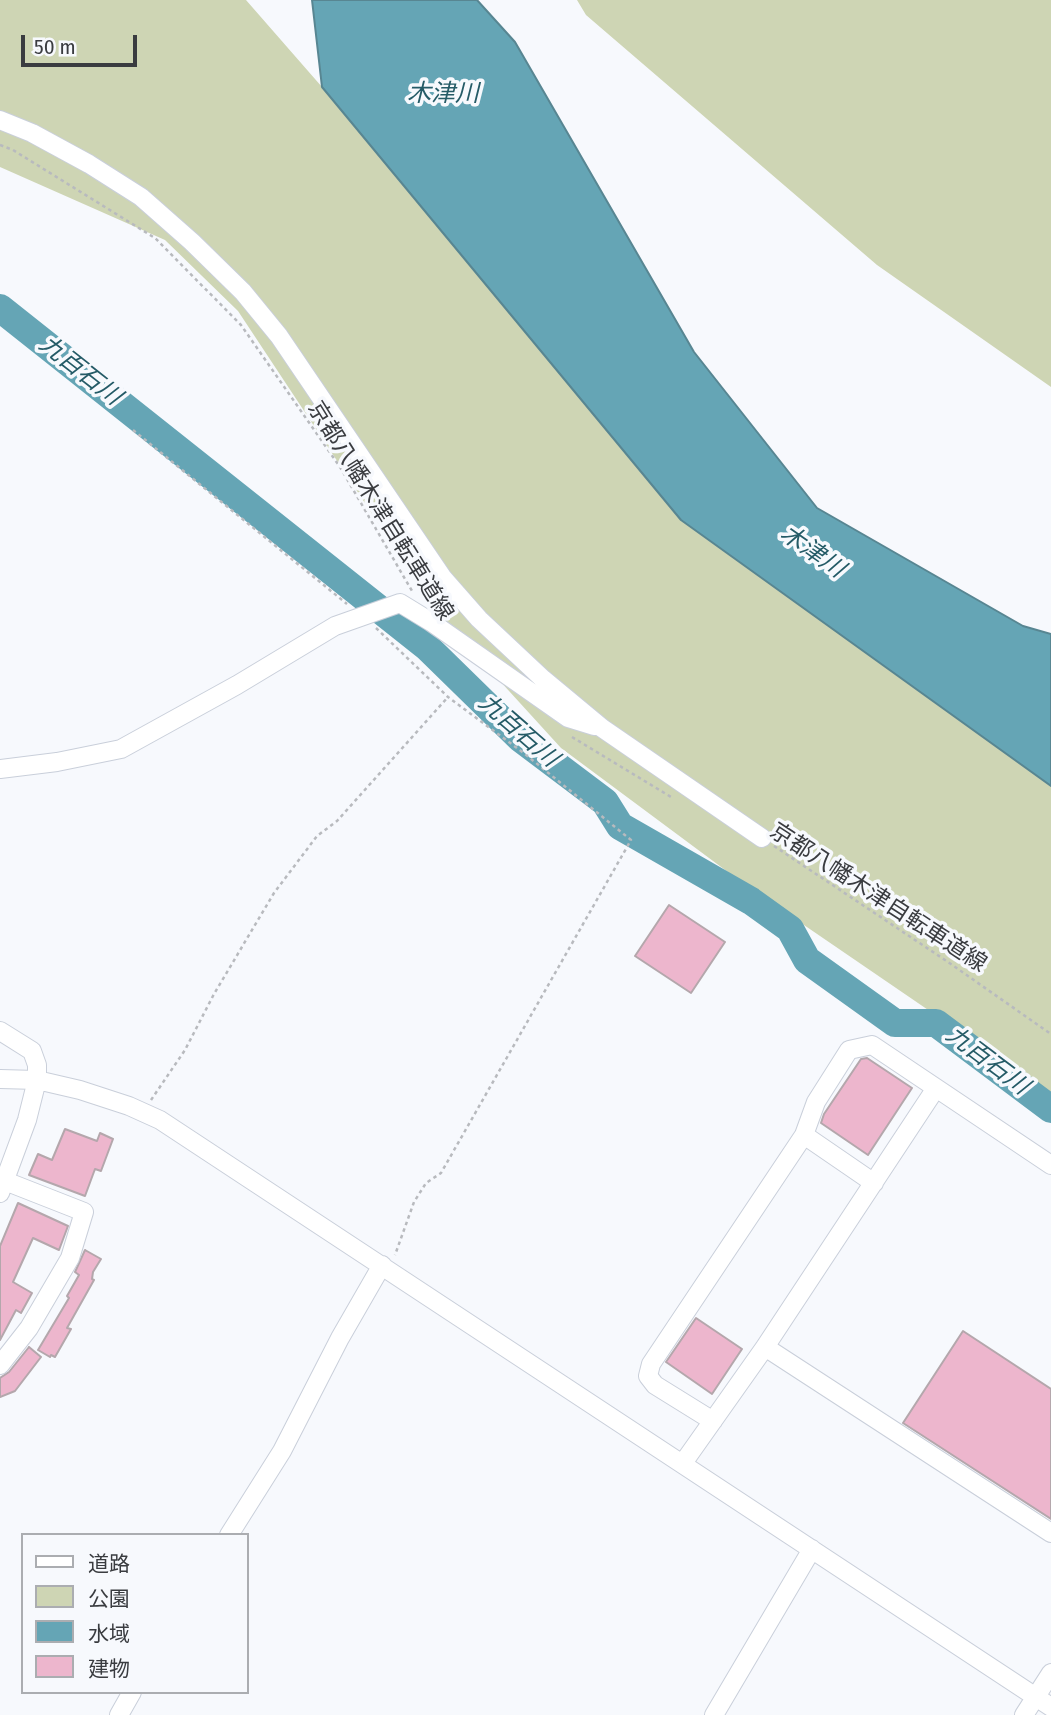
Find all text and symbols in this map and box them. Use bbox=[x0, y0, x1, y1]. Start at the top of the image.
scale bar bbox=[24, 21, 140, 65]
text: 50 m bbox=[34, 34, 76, 60]
water label: 木津川 bbox=[407, 80, 479, 108]
water label: 九百石川 bbox=[33, 330, 127, 412]
street label: 京都八幡木津自転車道線 bbox=[301, 396, 459, 626]
water label: 木津川 bbox=[774, 520, 850, 584]
water label: 九百石川 bbox=[472, 689, 564, 773]
street label: 京都八幡木津自転車道線 bbox=[764, 818, 992, 978]
water label: 九百石川 bbox=[940, 1021, 1034, 1101]
legend bbox=[21, 1533, 248, 1694]
text: 道路 bbox=[88, 1551, 130, 1577]
text: 公園 bbox=[88, 1586, 130, 1612]
text: 水域 bbox=[88, 1621, 130, 1647]
text: 建物 bbox=[88, 1656, 130, 1682]

